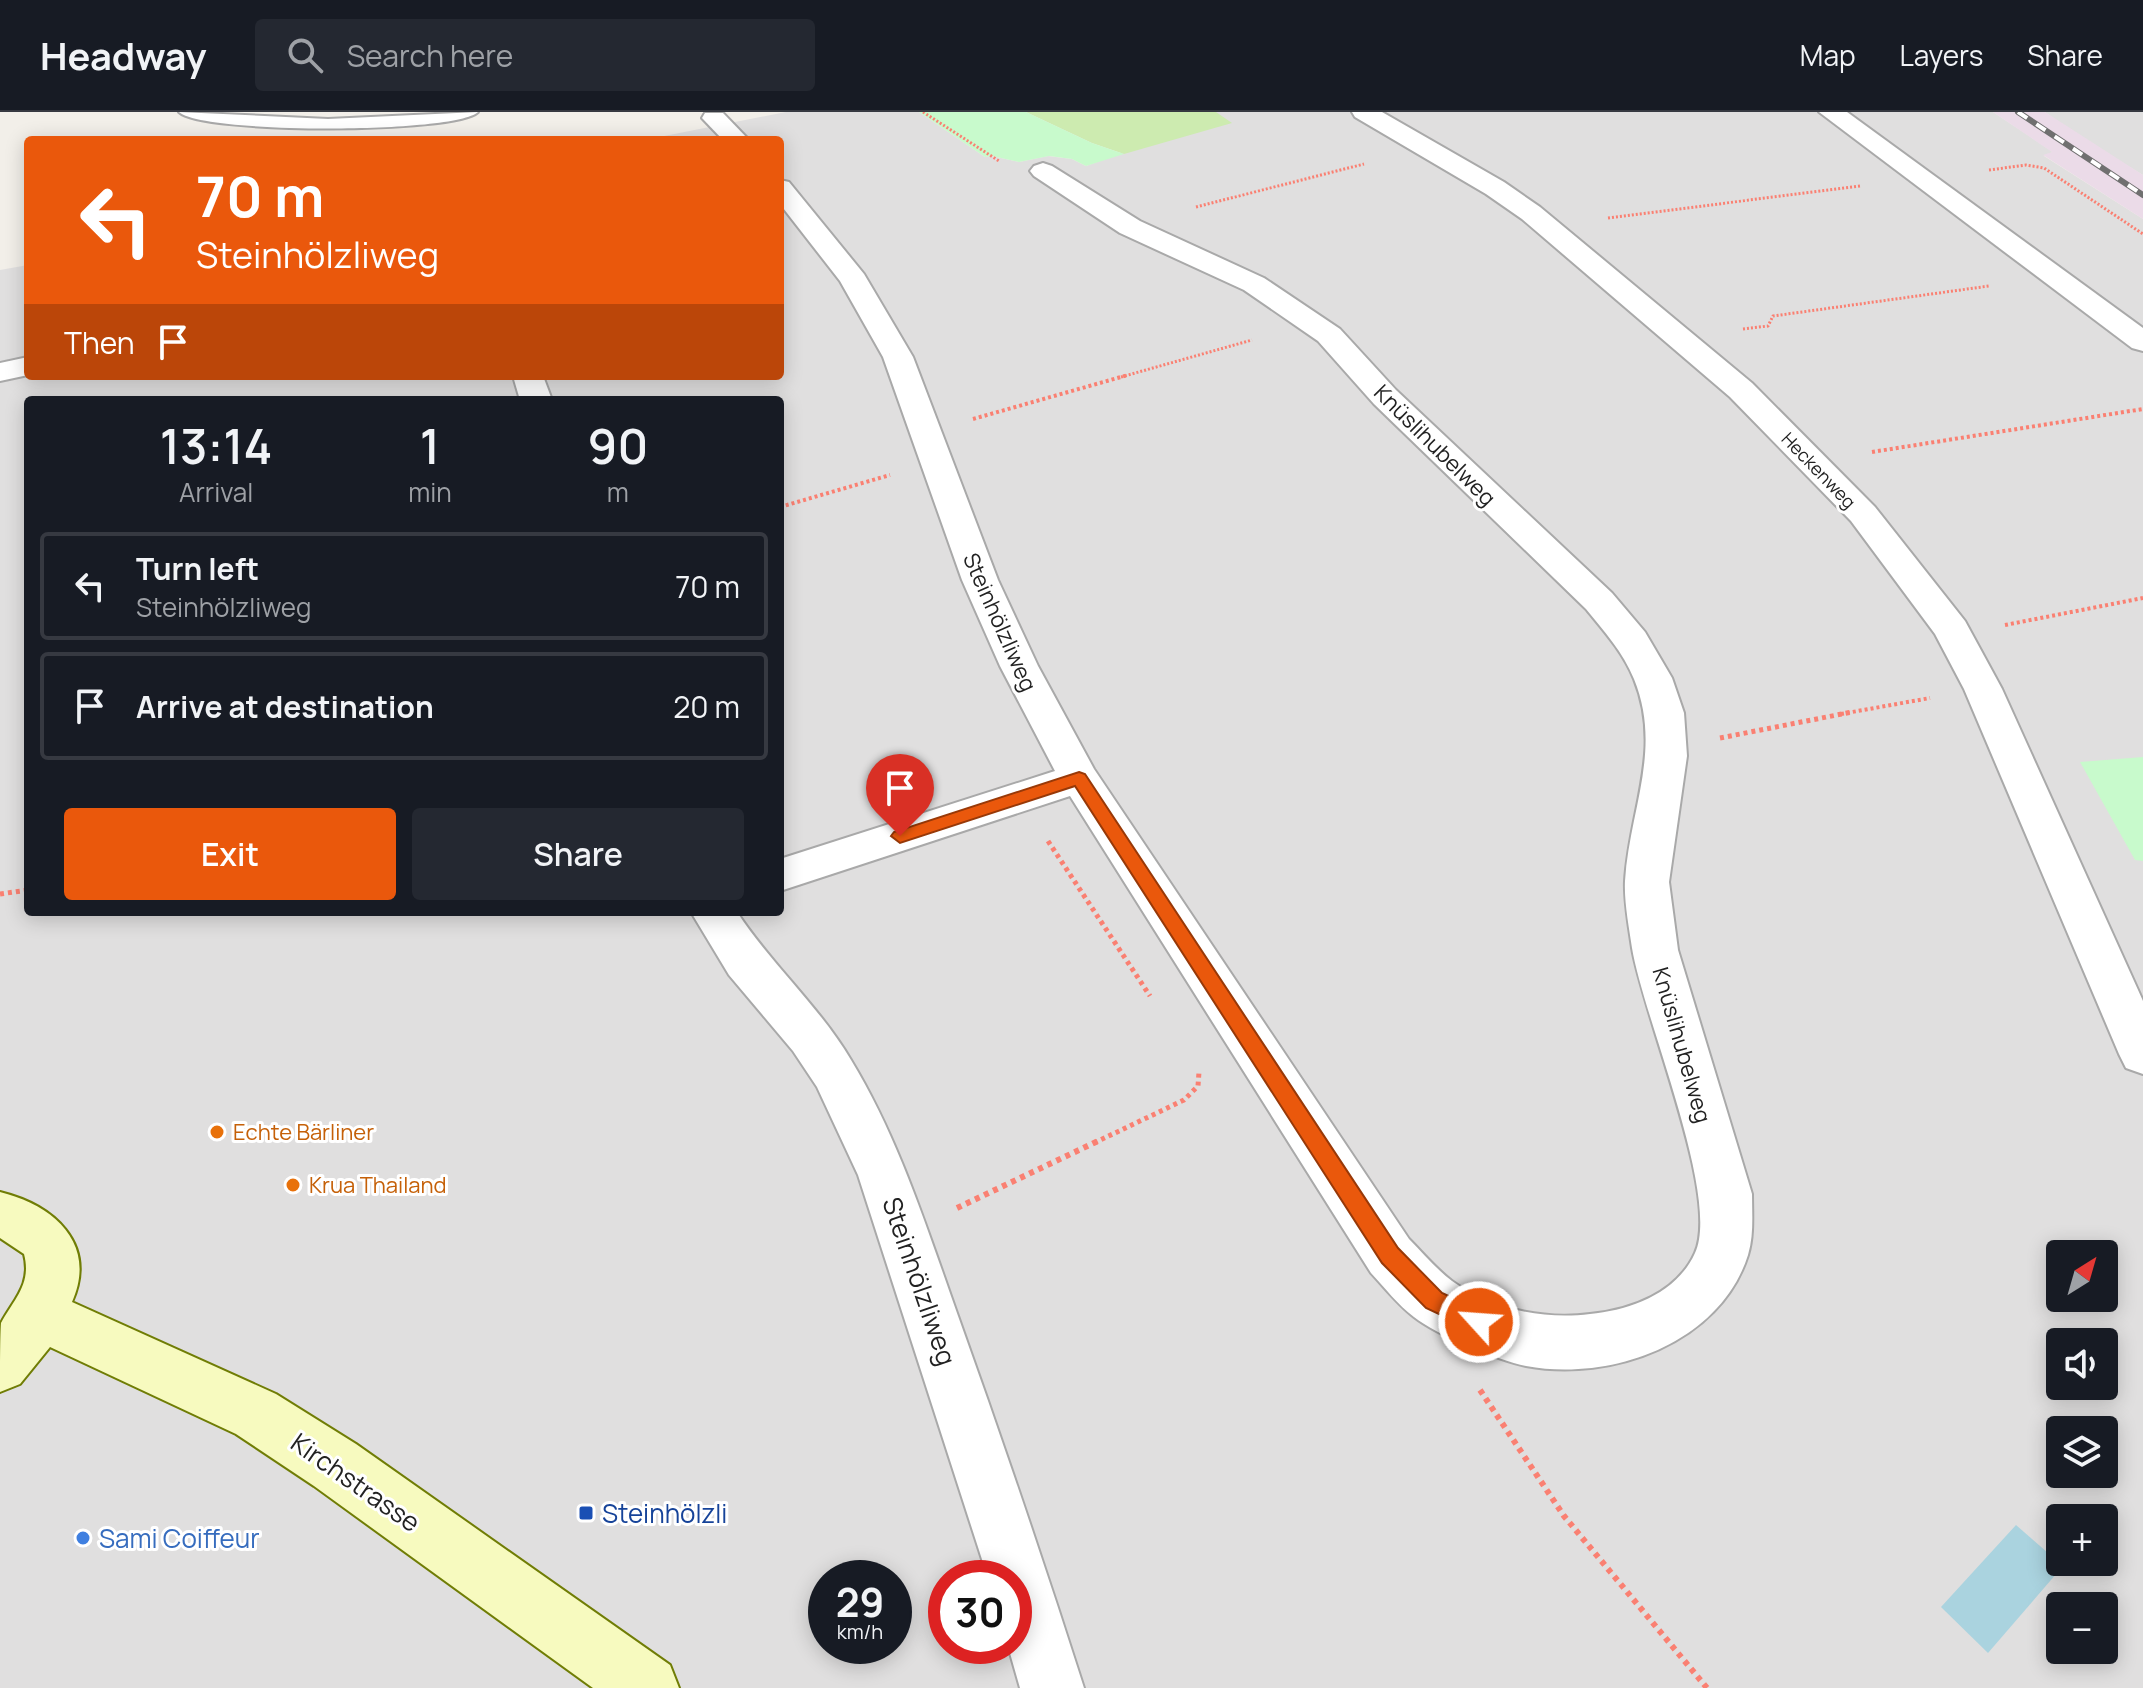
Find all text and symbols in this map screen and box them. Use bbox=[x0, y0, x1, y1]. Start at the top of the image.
search box bbox=[255, 19, 815, 91]
text: Headway bbox=[40, 29, 207, 81]
icon: search bbox=[283, 33, 327, 77]
text: Search here bbox=[347, 35, 513, 76]
text: Map bbox=[1800, 36, 1856, 74]
text: Layers bbox=[1900, 36, 1983, 74]
text: Share bbox=[2027, 36, 2103, 74]
text: 70 m bbox=[196, 157, 324, 234]
icon: left bbox=[64, 168, 168, 272]
text: Steinhölzliweg bbox=[196, 230, 439, 279]
icon: arrive bbox=[151, 320, 195, 364]
text: Then bbox=[64, 322, 135, 363]
street label: Knüslihubelweg bbox=[1368, 378, 1502, 512]
text: 13:14 bbox=[160, 413, 272, 478]
text: 1 bbox=[420, 413, 440, 478]
text: 90 bbox=[588, 413, 648, 478]
street label: Heckenweg bbox=[1777, 427, 1861, 513]
text: Arrival bbox=[179, 474, 253, 510]
text: min bbox=[408, 474, 452, 510]
text: m bbox=[607, 474, 629, 510]
text: Turn left bbox=[136, 548, 259, 589]
street label: Steinhölzliweg bbox=[956, 548, 1044, 696]
icon: left bbox=[68, 564, 112, 608]
text: 70 m bbox=[675, 566, 740, 607]
text: Steinhölzliweg bbox=[136, 589, 311, 625]
icon: arrive bbox=[68, 684, 112, 728]
text: Arrive at destination bbox=[136, 686, 434, 727]
text: 20 m bbox=[673, 686, 740, 727]
pin bbox=[866, 754, 934, 836]
icon: arrive bbox=[878, 766, 922, 810]
button: Exit bbox=[64, 808, 396, 900]
button: Share bbox=[412, 808, 744, 900]
street label: Knüslihubelweg bbox=[1645, 964, 1719, 1126]
place label: Echte Bärliner bbox=[233, 1117, 374, 1147]
marker: Echte Bärliner bbox=[208, 1123, 226, 1141]
place label: Krua Thailand bbox=[309, 1170, 447, 1200]
marker: Krua Thailand bbox=[284, 1176, 302, 1194]
street label: Steinhölzliweg bbox=[874, 1192, 966, 1370]
north arrow bbox=[2046, 1240, 2118, 1312]
map controls bbox=[2046, 1240, 2118, 1664]
position arrow bbox=[1437, 1280, 1521, 1364]
button: sound bbox=[2046, 1328, 2118, 1400]
button: layers bbox=[2046, 1416, 2118, 1488]
street label: Kirchstrasse bbox=[284, 1424, 428, 1540]
place label: Steinhölzli bbox=[602, 1495, 727, 1531]
marker: Steinhölzli bbox=[577, 1504, 595, 1522]
button: + bbox=[2046, 1504, 2118, 1576]
place label: Sami Coiffeur bbox=[99, 1520, 260, 1556]
marker: Sami Coiffeur bbox=[74, 1529, 92, 1547]
speed limit sign: 30 bbox=[928, 1560, 1032, 1664]
text: 29 bbox=[836, 1574, 884, 1629]
button: − bbox=[2046, 1592, 2118, 1664]
text: km/h bbox=[837, 1618, 883, 1645]

